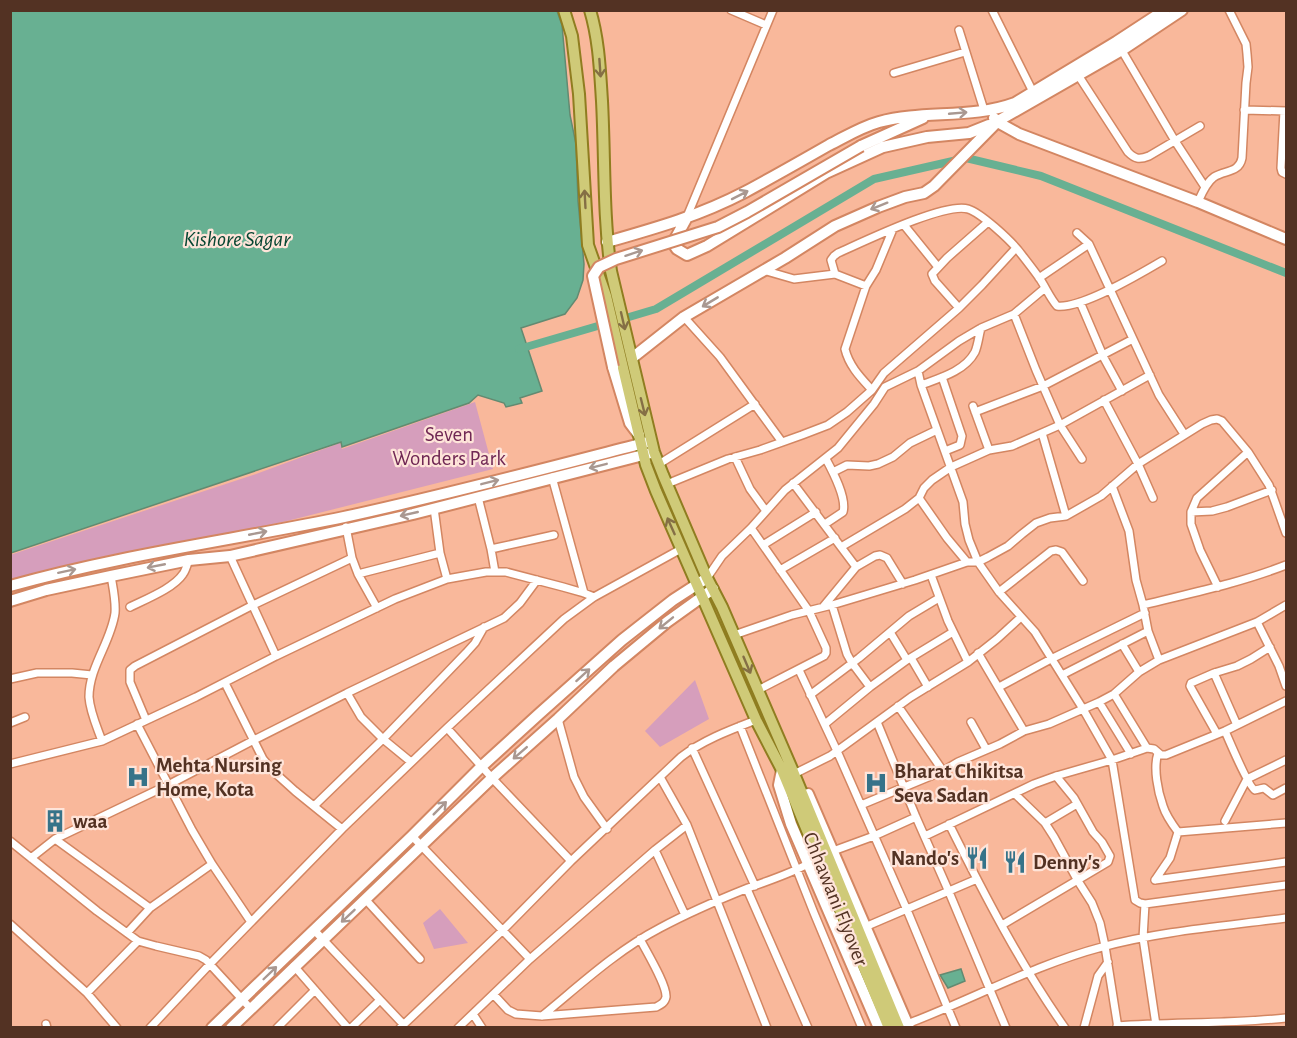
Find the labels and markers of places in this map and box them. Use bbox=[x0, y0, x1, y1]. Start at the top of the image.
place label: Mehta Nursing Home, Kota bbox=[156, 755, 282, 800]
place label: Bharat Chikitsa Seva Sadan bbox=[894, 761, 1024, 806]
hospital icon: Mehta Nursing Home, Kota bbox=[125, 764, 151, 790]
hospital icon: Bharat Chikitsa Seva Sadan bbox=[863, 770, 889, 796]
building icon: waa bbox=[42, 808, 68, 834]
place label: waa bbox=[73, 811, 108, 832]
restaurant icon: Nando's bbox=[964, 845, 990, 871]
place label: Nando's bbox=[891, 848, 959, 869]
restaurant icon: Denny's bbox=[1002, 849, 1028, 875]
place label: Denny's bbox=[1033, 852, 1100, 873]

